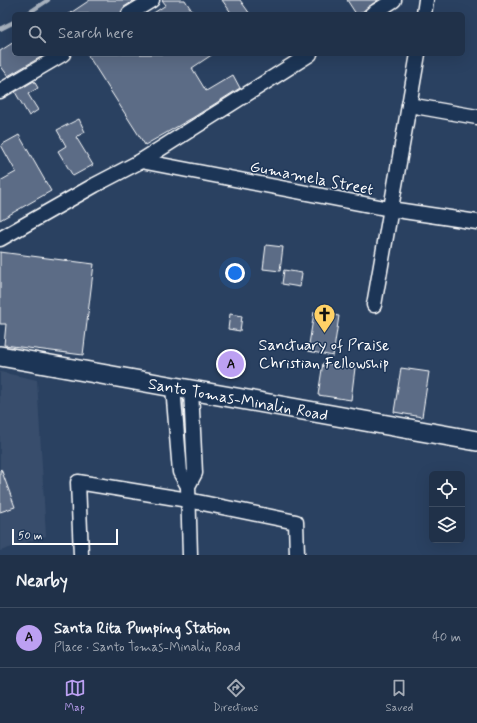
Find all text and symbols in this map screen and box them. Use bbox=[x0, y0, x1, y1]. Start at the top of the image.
search box bbox=[12, 12, 465, 56]
icon: search bbox=[26, 23, 48, 45]
text: Search here bbox=[58, 24, 134, 44]
street label: Gumamela Street bbox=[248, 156, 375, 201]
your location bbox=[225, 263, 245, 283]
church icon: Sanctuary of Praise Christian Fellowship bbox=[311, 301, 337, 334]
place label: Sanctuary of Praise Christian Fellowship bbox=[259, 335, 390, 374]
pin: A bbox=[218, 349, 244, 379]
street label: Santo Tomas-Minalin Road bbox=[146, 374, 330, 426]
map controls bbox=[429, 471, 465, 543]
button: locate bbox=[429, 471, 465, 507]
button: layers bbox=[429, 507, 465, 543]
scale bar bbox=[12, 527, 118, 546]
text: 50 m bbox=[18, 529, 43, 543]
text: Nearby bbox=[16, 570, 68, 592]
text: Santa Rita Pumping Station bbox=[54, 619, 230, 639]
text: A bbox=[25, 629, 33, 646]
text: 40 m bbox=[432, 629, 461, 646]
text: Place · Santo Tomas-Minalin Road bbox=[54, 639, 241, 656]
tab: Map bbox=[64, 677, 86, 715]
tab: Directions bbox=[213, 677, 258, 715]
tab: Saved bbox=[386, 677, 413, 715]

